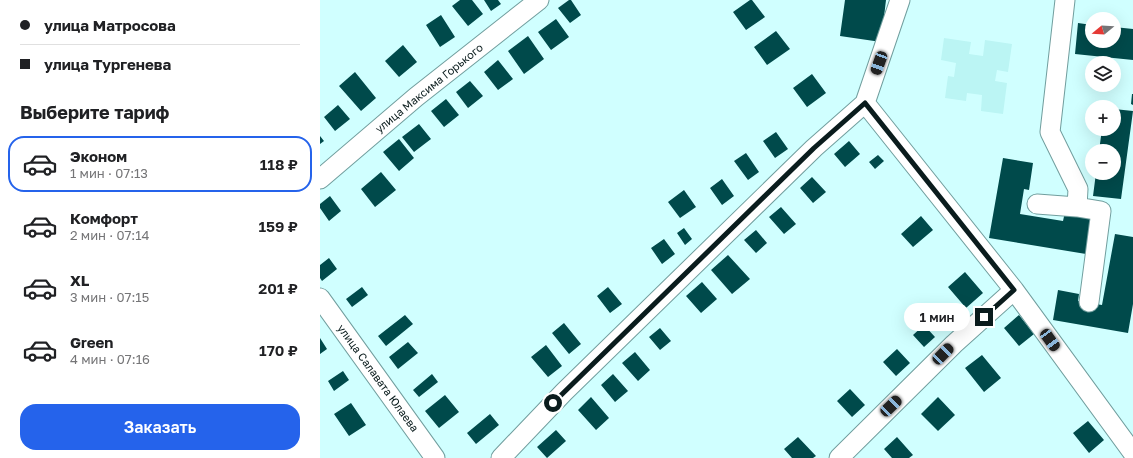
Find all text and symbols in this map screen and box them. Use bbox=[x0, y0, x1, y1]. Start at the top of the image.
north arrow bbox=[1085, 12, 1121, 48]
map controls bbox=[1085, 12, 1121, 180]
text: улица Матросова bbox=[44, 16, 176, 34]
street label: улица Максима Горького bbox=[372, 40, 485, 135]
car bbox=[869, 50, 889, 76]
text: улица Тургенева bbox=[44, 55, 171, 73]
button: layers bbox=[1085, 56, 1121, 92]
button: + bbox=[1085, 100, 1121, 136]
text: Выберите тариф bbox=[20, 101, 169, 123]
button: − bbox=[1085, 144, 1121, 180]
icon: car bbox=[22, 146, 58, 182]
text: Эконом bbox=[70, 147, 127, 165]
text: 118 ₽ bbox=[260, 155, 298, 173]
text: 1 мин · 07:13 bbox=[70, 165, 148, 181]
icon: car bbox=[22, 208, 58, 244]
text: Комфорт bbox=[70, 209, 138, 227]
text: 159 ₽ bbox=[258, 217, 298, 235]
text: 2 мин · 07:14 bbox=[70, 227, 150, 243]
icon: car bbox=[22, 270, 58, 306]
text: XL bbox=[70, 271, 89, 289]
text: 201 ₽ bbox=[258, 279, 298, 297]
text: 3 мин · 07:15 bbox=[70, 289, 149, 305]
callout: 1 мин bbox=[904, 303, 970, 331]
route end bbox=[975, 308, 993, 326]
text: 1 мин bbox=[919, 309, 955, 325]
street label: улица Салавата Юлаева bbox=[335, 322, 422, 434]
car bbox=[1038, 327, 1062, 353]
icon: car bbox=[22, 332, 58, 368]
text: Green bbox=[70, 333, 113, 351]
text: 170 ₽ bbox=[259, 341, 298, 359]
car bbox=[930, 341, 956, 367]
text: 4 мин · 07:16 bbox=[70, 351, 150, 367]
car bbox=[878, 393, 904, 419]
route start bbox=[544, 394, 562, 412]
button: Заказать bbox=[20, 404, 300, 450]

